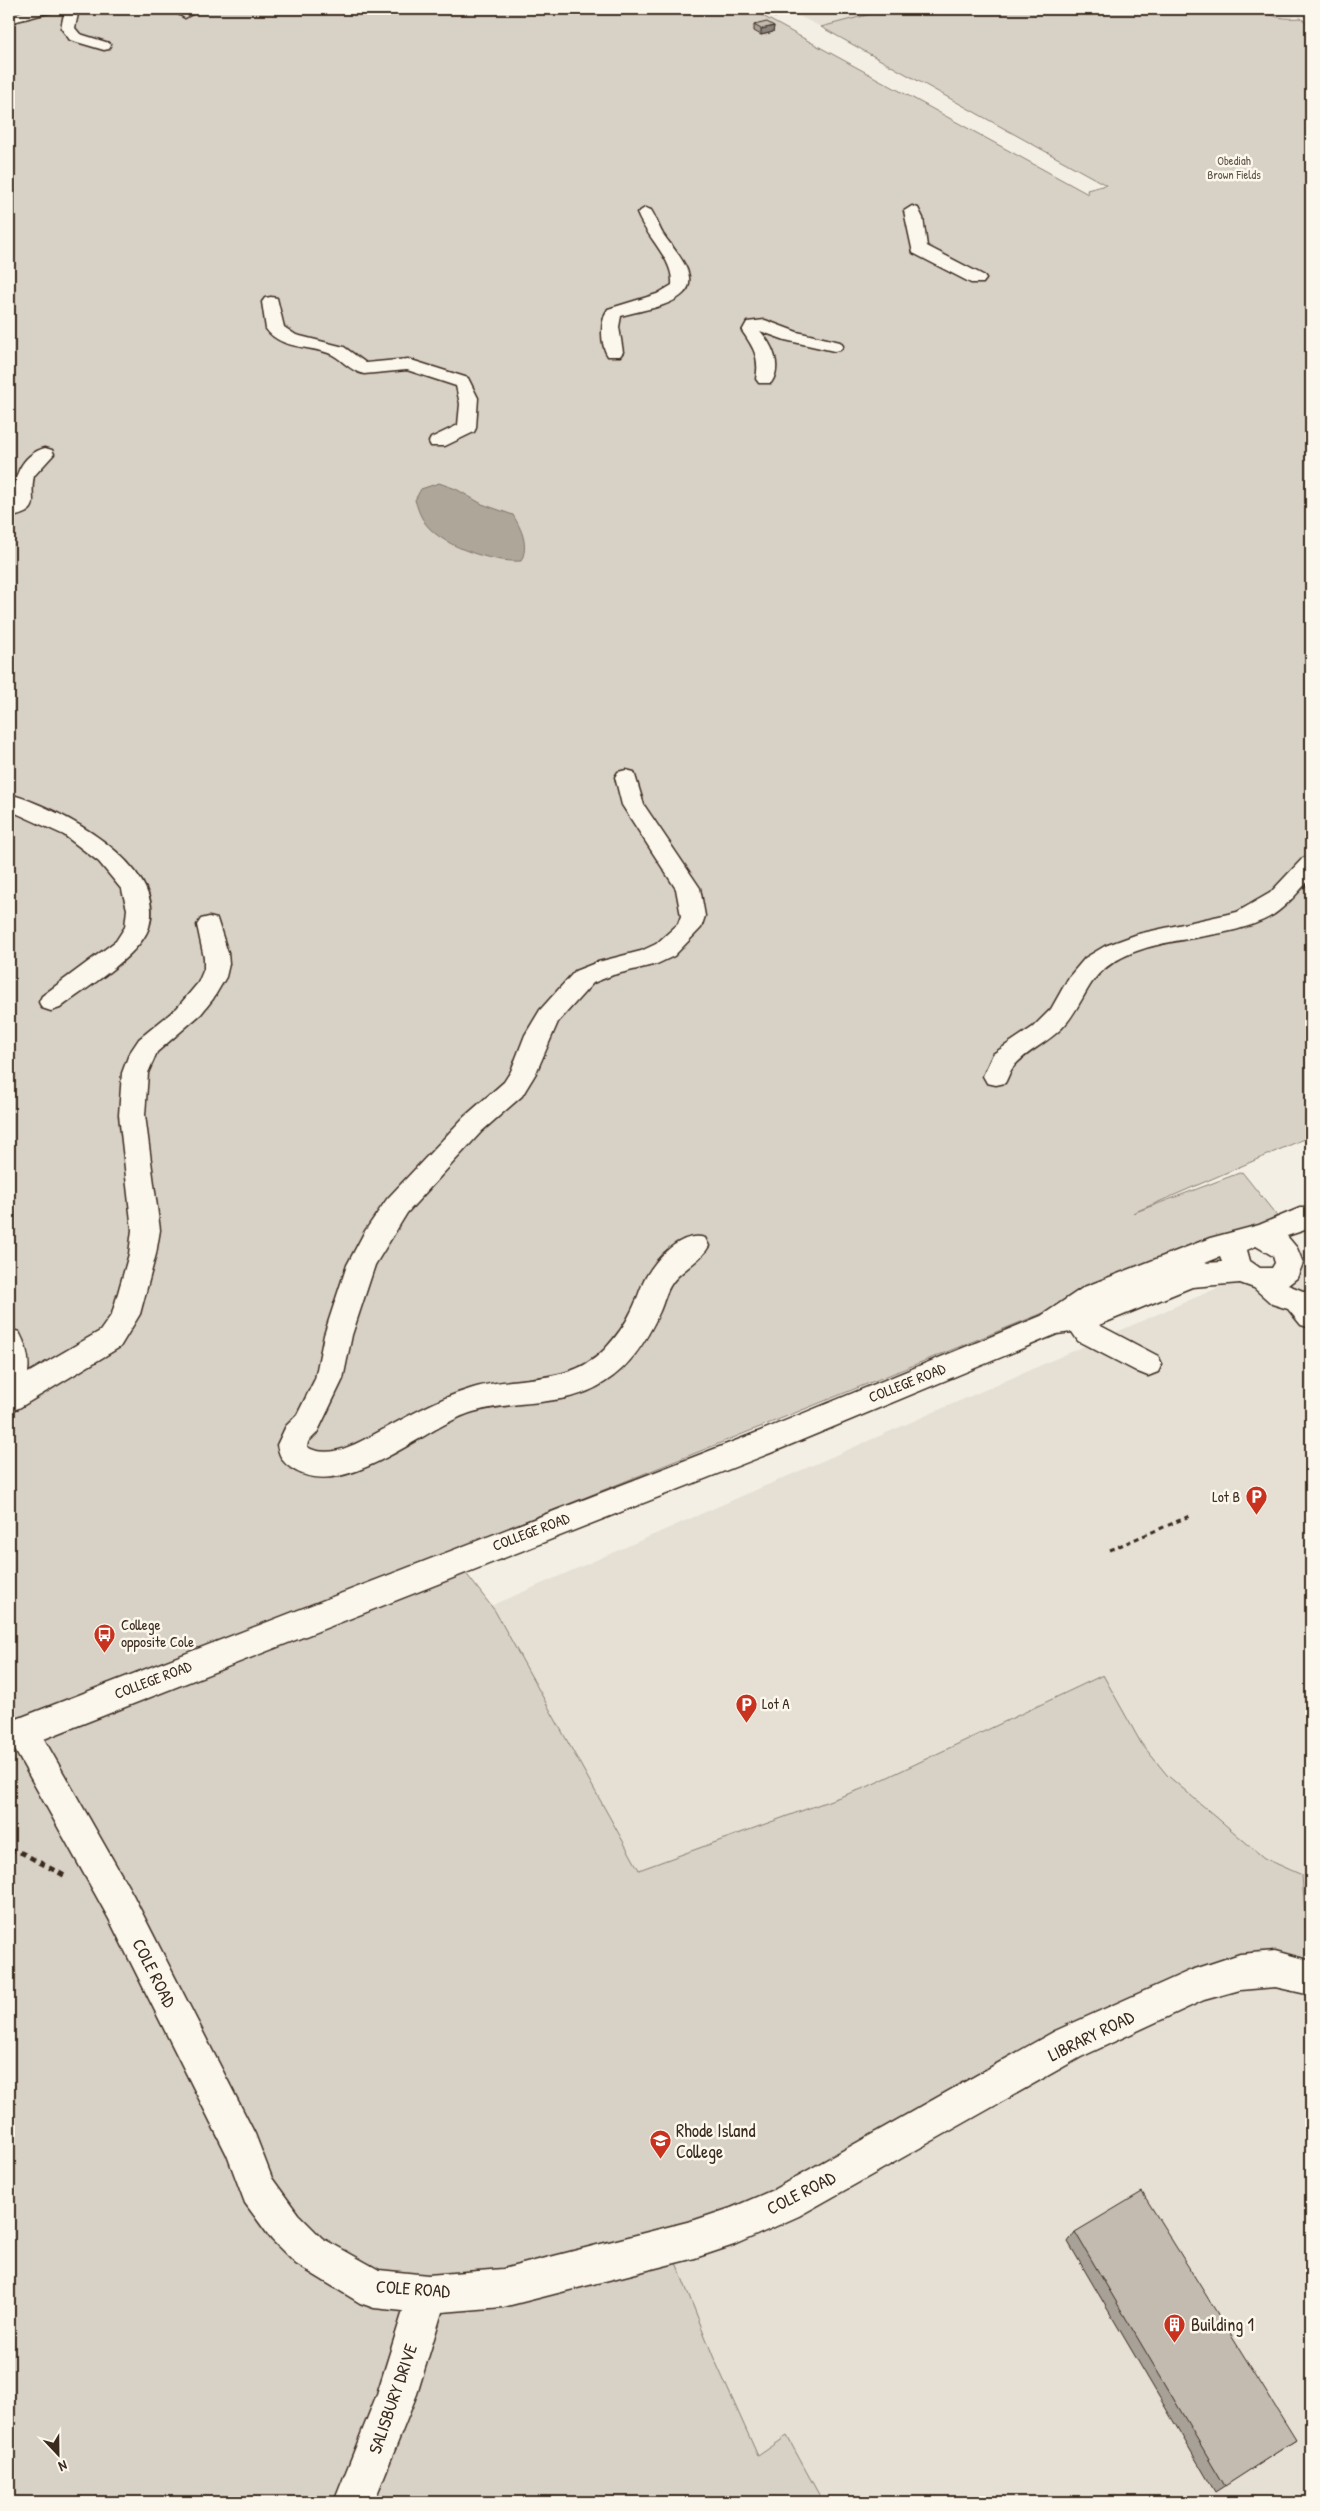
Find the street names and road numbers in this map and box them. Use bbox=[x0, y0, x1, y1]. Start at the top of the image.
street label: COLLEGE ROAD bbox=[865, 1357, 949, 1407]
street label: COLLEGE ROAD bbox=[489, 1507, 573, 1556]
street label: COLLEGE ROAD bbox=[111, 1655, 195, 1704]
street label: COLE ROAD bbox=[126, 1934, 183, 2012]
street label: LIBRARY ROAD bbox=[1044, 2004, 1138, 2067]
street label: COLE ROAD bbox=[762, 2164, 840, 2221]
street label: COLE ROAD bbox=[375, 2273, 451, 2304]
street label: SALISBURY DRIVE bbox=[362, 2341, 423, 2457]

